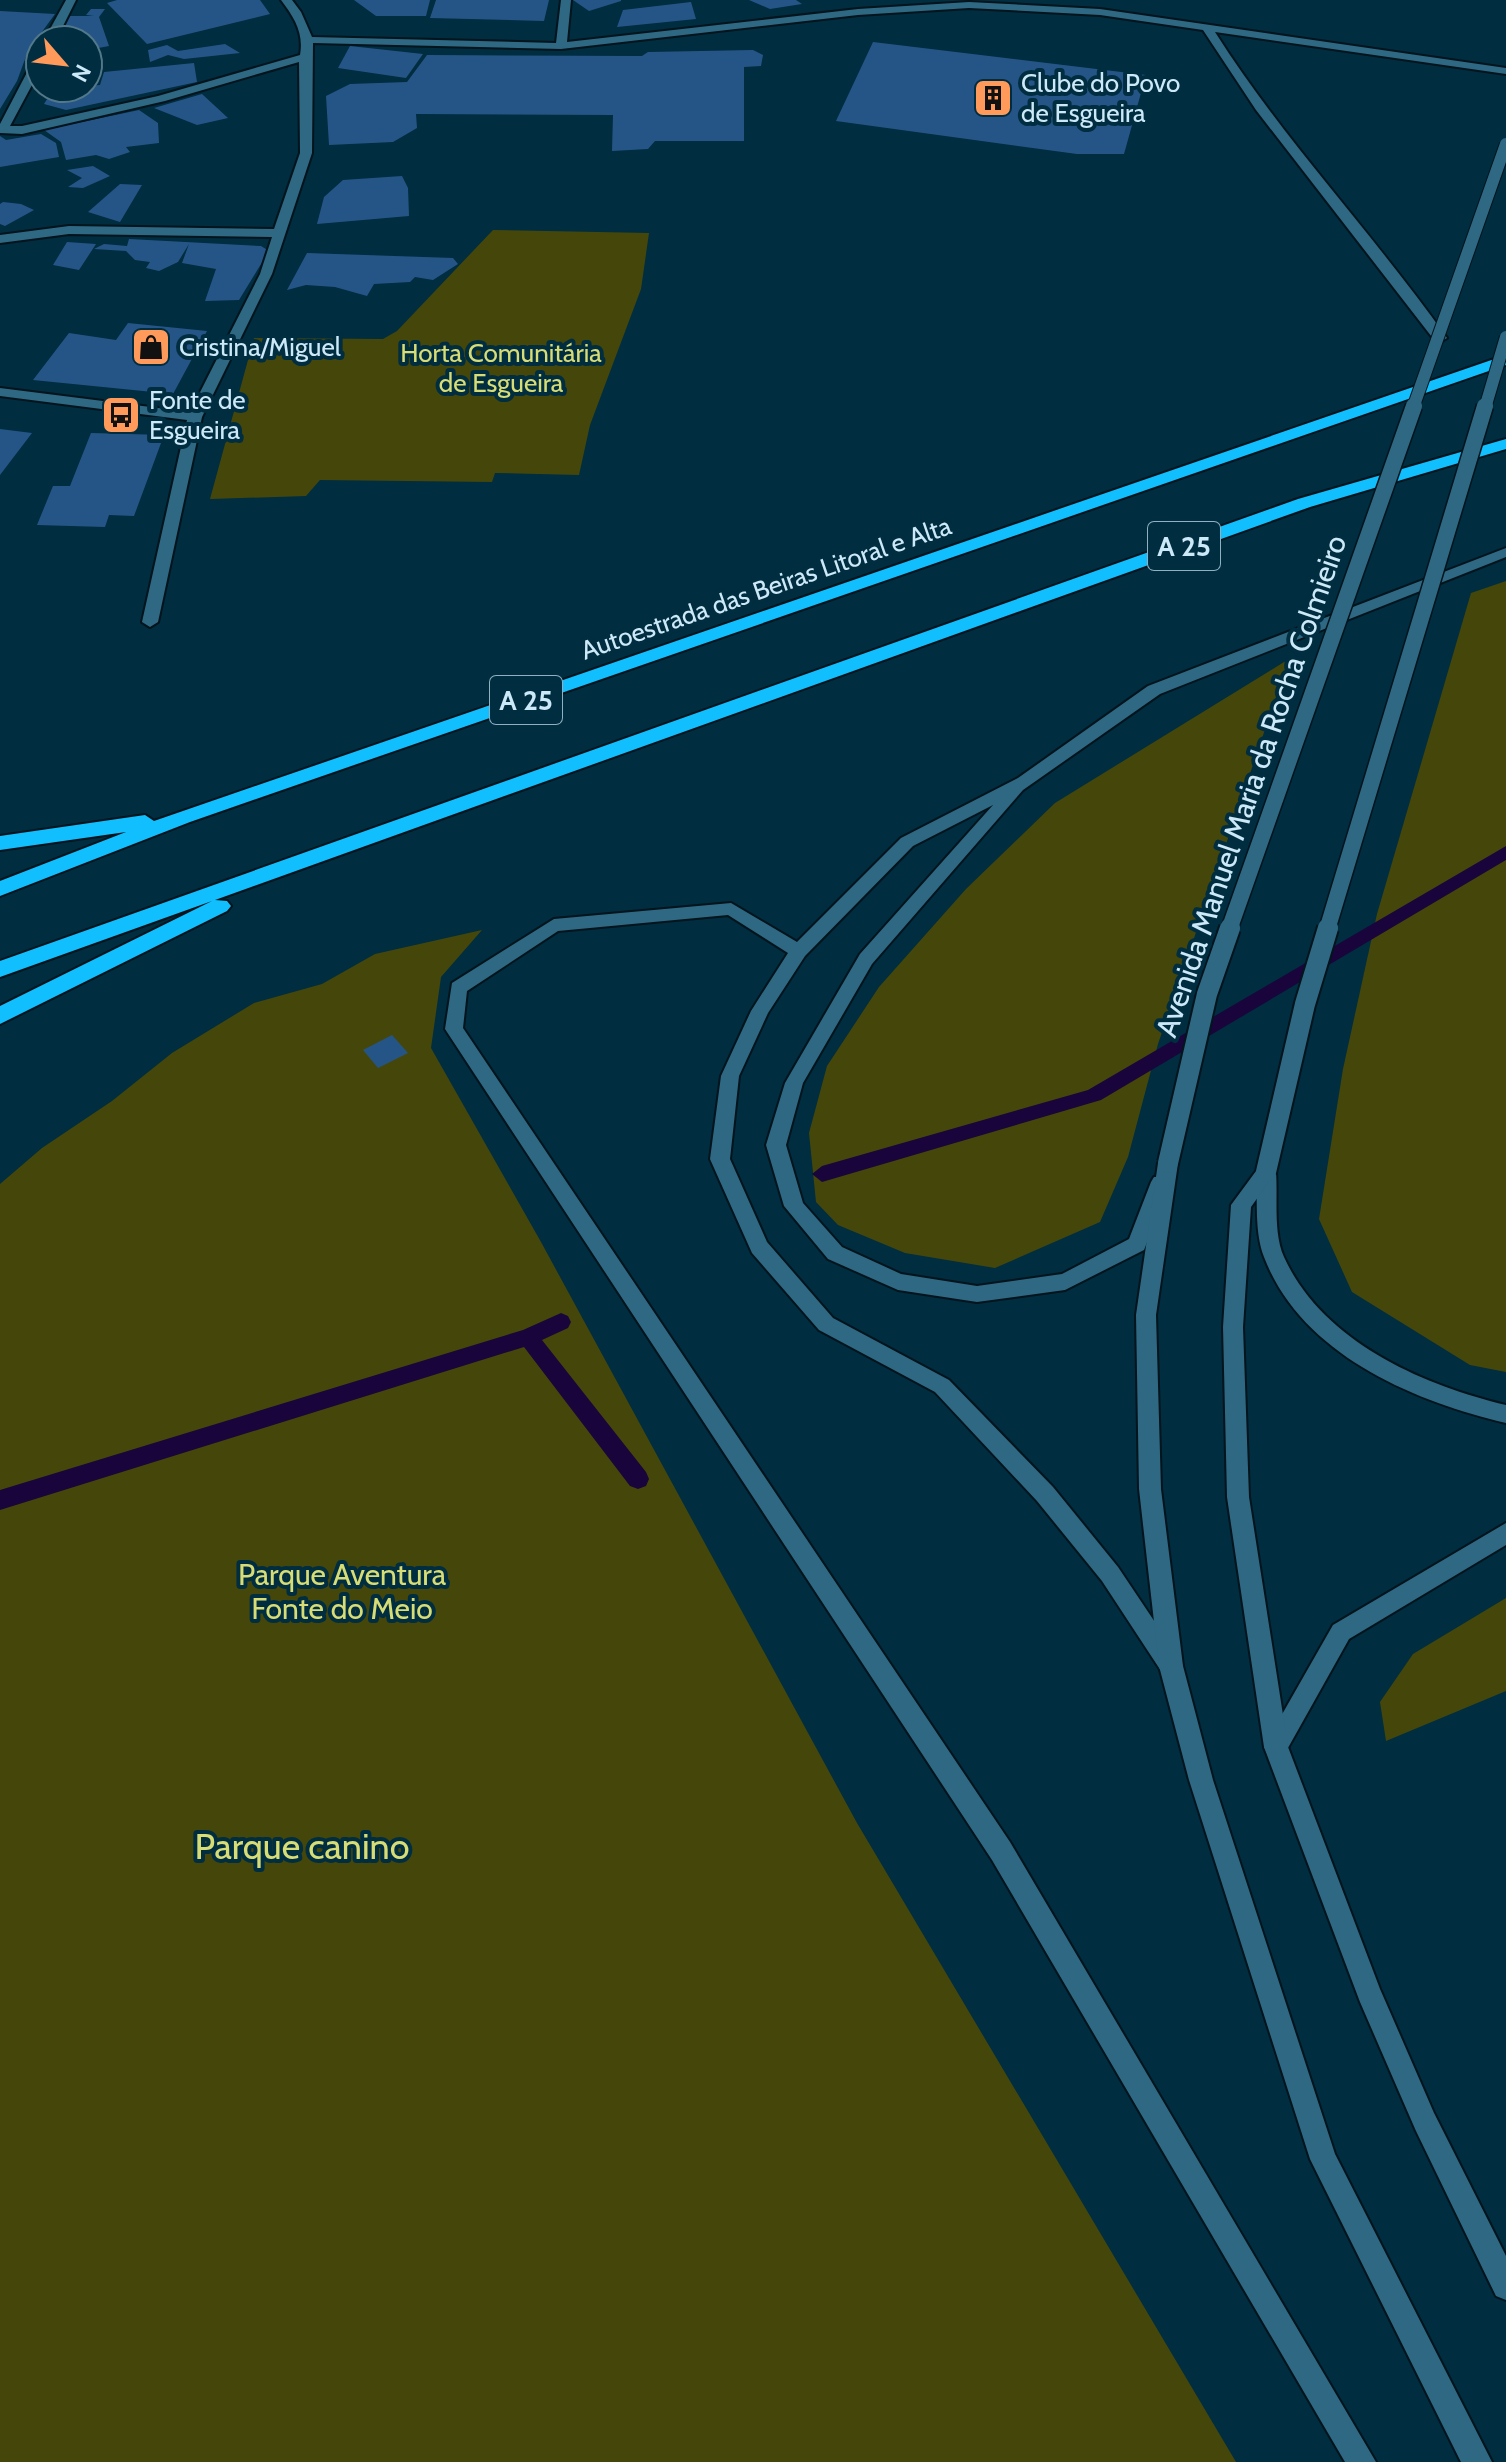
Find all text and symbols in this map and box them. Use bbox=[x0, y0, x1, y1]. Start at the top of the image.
north arrow bbox=[24, 24, 104, 104]
text: N bbox=[66, 60, 97, 86]
place label: Clube do Povo de Esgueira bbox=[1021, 67, 1180, 129]
building icon: Clube do Povo de Esgueira bbox=[972, 77, 1014, 119]
shop icon: Cristina/Miguel bbox=[130, 326, 172, 368]
place label: Cristina/Miguel bbox=[179, 331, 341, 363]
park label: Horta Comunitária de Esgueira bbox=[400, 337, 602, 399]
place label: Fonte de Esgueira bbox=[149, 384, 246, 446]
bus stop icon: Fonte de Esgueira bbox=[100, 394, 142, 436]
street label: Autoestrada das Beiras Litoral e Alta bbox=[577, 509, 956, 667]
road number: A 25 bbox=[1148, 522, 1220, 570]
street label: Avenida Manuel Maria da Rocha Colmieiro bbox=[1147, 530, 1355, 1042]
road number: A 25 bbox=[490, 676, 562, 724]
park label: Parque Aventura Fonte do Meio bbox=[238, 1556, 447, 1627]
park label: Parque canino bbox=[194, 1824, 410, 1868]

